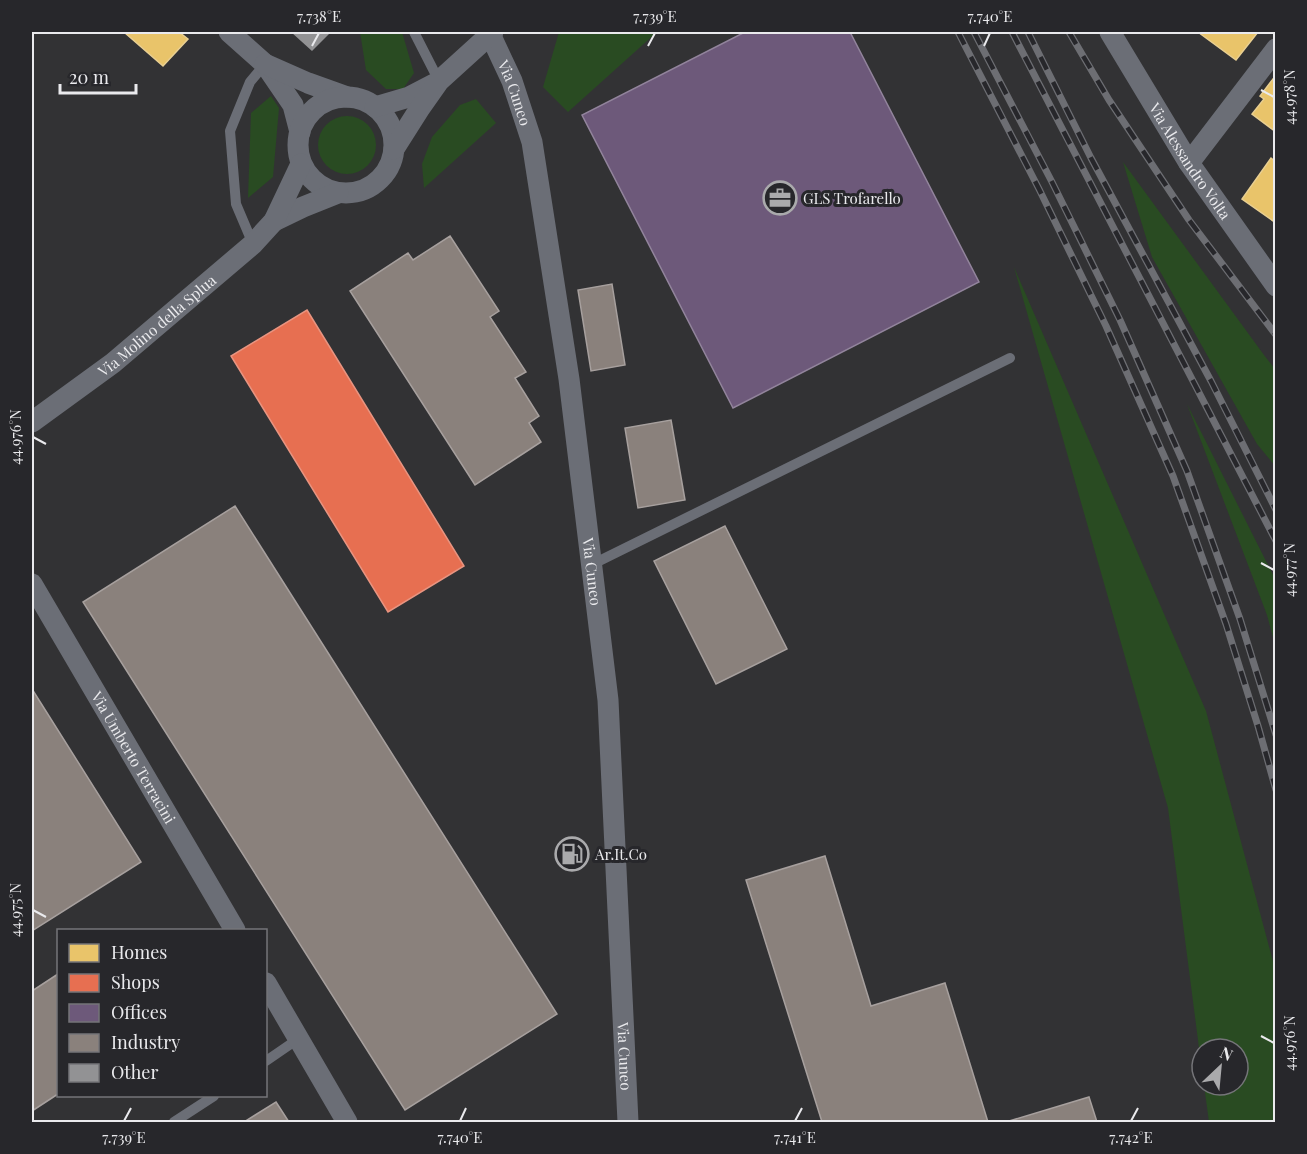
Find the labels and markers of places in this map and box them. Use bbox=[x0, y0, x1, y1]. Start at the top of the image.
office icon: GLS Trofarello bbox=[762, 180, 798, 216]
place label: GLS Trofarello bbox=[803, 188, 901, 208]
fuel station icon: Ar.It.Co bbox=[554, 836, 590, 872]
place label: Ar.It.Co bbox=[594, 844, 647, 864]

